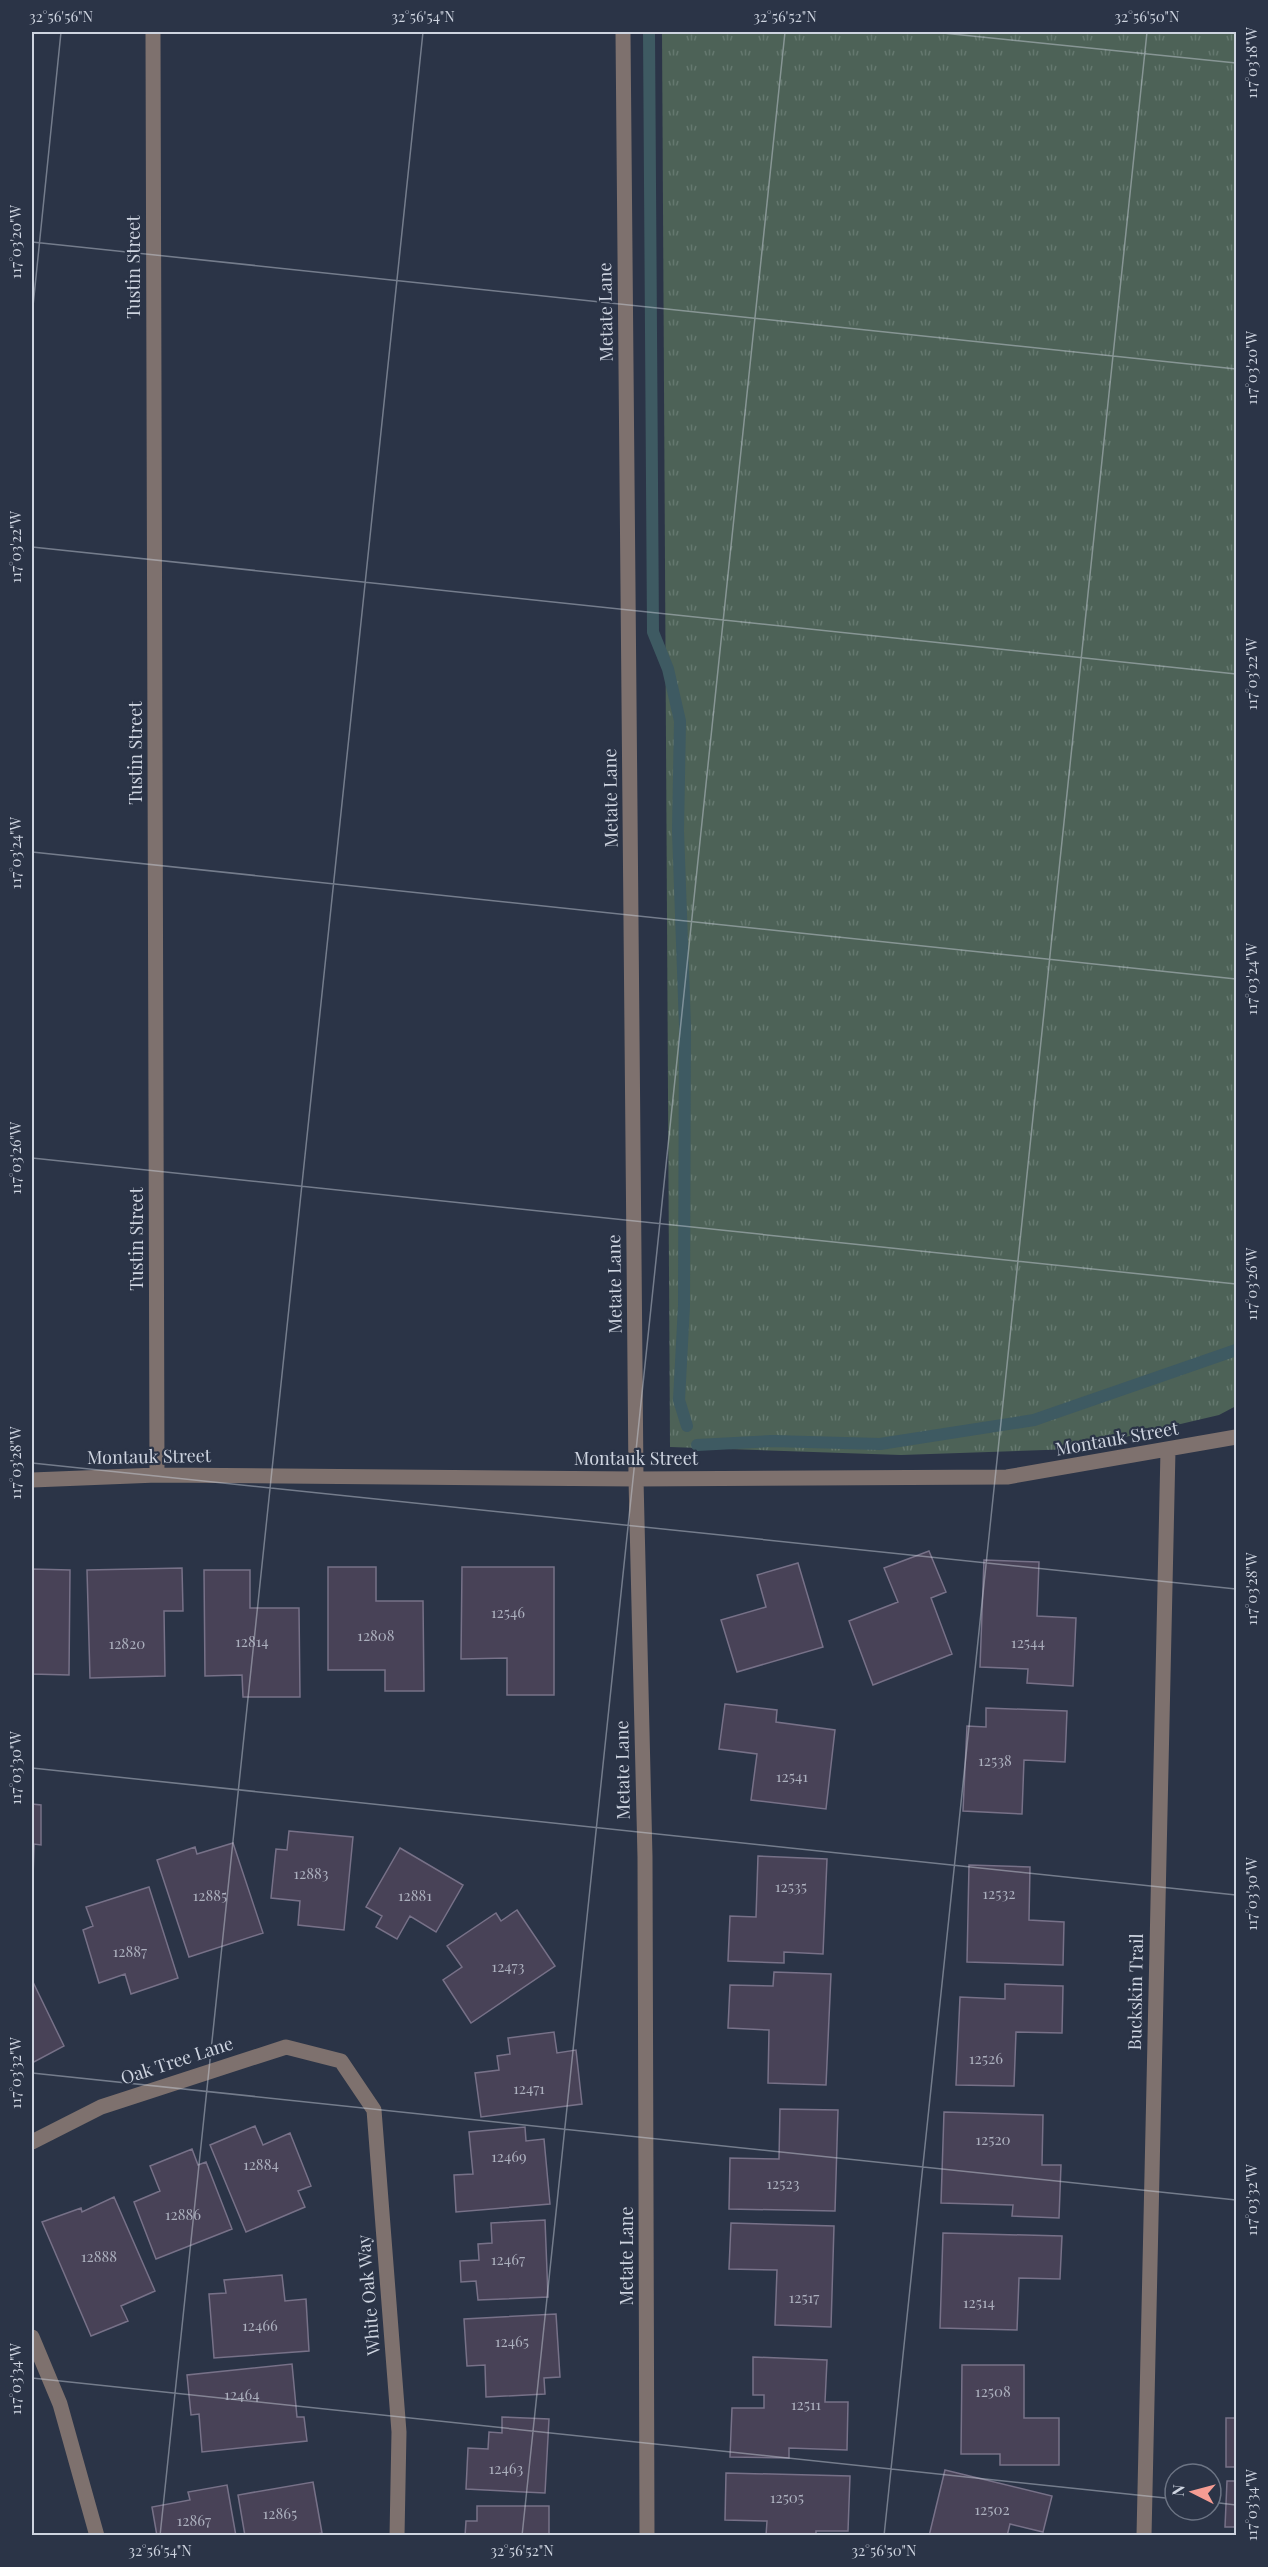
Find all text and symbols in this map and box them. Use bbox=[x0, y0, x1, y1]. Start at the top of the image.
text: 32°56'56"N bbox=[29, 6, 93, 26]
text: 32°56'54"N bbox=[391, 6, 455, 26]
text: 32°56'52"N bbox=[753, 6, 817, 26]
text: 32°56'50"N bbox=[1114, 6, 1180, 26]
text: 117°03'18"W bbox=[1241, 27, 1261, 99]
text: 117°03'20"W bbox=[5, 205, 25, 279]
street label: Tustin Street bbox=[121, 215, 145, 319]
street label: Metate Lane bbox=[592, 262, 618, 362]
text: 117°03'20"W bbox=[1241, 331, 1261, 405]
text: 117°03'22"W bbox=[5, 510, 25, 583]
text: 117°03'22"W bbox=[1241, 637, 1261, 710]
street label: Tustin Street bbox=[123, 701, 147, 805]
street label: Metate Lane bbox=[597, 748, 623, 848]
text: 117°03'24"W bbox=[5, 816, 25, 889]
text: 117°03'24"W bbox=[1241, 942, 1261, 1015]
text: 117°03'26"W bbox=[5, 1121, 25, 1194]
street label: Tustin Street bbox=[124, 1187, 148, 1291]
street label: Metate Lane bbox=[601, 1234, 627, 1334]
text: 117°03'26"W bbox=[1241, 1247, 1261, 1320]
street label: Montauk Street bbox=[1054, 1415, 1181, 1461]
text: 117°03'28"W bbox=[5, 1426, 25, 1500]
street label: Montauk Street bbox=[87, 1443, 212, 1469]
street label: Montauk Street bbox=[574, 1446, 699, 1470]
text: 117°03'28"W bbox=[1241, 1552, 1261, 1626]
house number: 12546 bbox=[491, 1602, 525, 1622]
house number: 12808 bbox=[357, 1625, 395, 1645]
house number: 12814 bbox=[235, 1631, 269, 1651]
house number: 12544 bbox=[1011, 1632, 1045, 1652]
house number: 12820 bbox=[109, 1633, 145, 1653]
street label: Metate Lane bbox=[609, 1720, 635, 1820]
text: 117°03'30"W bbox=[5, 1731, 25, 1805]
house number: 12538 bbox=[978, 1750, 1012, 1770]
house number: 12541 bbox=[776, 1766, 808, 1786]
text: 117°03'30"W bbox=[1241, 1857, 1261, 1931]
house number: 12883 bbox=[294, 1863, 329, 1883]
house number: 12535 bbox=[775, 1876, 807, 1896]
house number: 12532 bbox=[983, 1883, 1015, 1903]
house number: 12885 bbox=[193, 1885, 227, 1905]
house number: 12881 bbox=[398, 1885, 432, 1905]
street label: Buckskin Trail bbox=[1122, 1933, 1148, 2051]
house number: 12887 bbox=[113, 1941, 147, 1961]
house number: 12473 bbox=[492, 1956, 525, 1976]
street label: Oak Tree Lane bbox=[117, 2031, 236, 2090]
text: 117°03'32"W bbox=[5, 2037, 25, 2109]
house number: 12526 bbox=[969, 2048, 1003, 2068]
house number: 12471 bbox=[513, 2078, 545, 2098]
house number: 12520 bbox=[975, 2129, 1011, 2149]
house number: 12469 bbox=[491, 2146, 527, 2166]
house number: 12884 bbox=[243, 2154, 279, 2174]
text: 117°03'32"W bbox=[1241, 2164, 1261, 2236]
house number: 12523 bbox=[767, 2173, 800, 2193]
house number: 12886 bbox=[165, 2204, 201, 2224]
street label: Metate Lane bbox=[614, 2206, 638, 2306]
street label: White Oak Way bbox=[351, 2234, 385, 2357]
house number: 12888 bbox=[81, 2246, 117, 2266]
house number: 12467 bbox=[491, 2249, 525, 2269]
house number: 12517 bbox=[789, 2287, 819, 2307]
house number: 12514 bbox=[963, 2292, 995, 2312]
house number: 12466 bbox=[242, 2315, 278, 2335]
house number: 12465 bbox=[495, 2331, 529, 2351]
text: 117°03'34"W bbox=[5, 2343, 25, 2415]
house number: 12508 bbox=[975, 2381, 1011, 2401]
house number: 12464 bbox=[224, 2384, 260, 2404]
house number: 12511 bbox=[791, 2394, 821, 2414]
house number: 12463 bbox=[489, 2458, 524, 2478]
north arrow bbox=[1163, 2462, 1223, 2522]
text: 117°03'34"W bbox=[1241, 2469, 1261, 2541]
text: N bbox=[1167, 2483, 1189, 2497]
house number: 12505 bbox=[770, 2487, 804, 2507]
house number: 12502 bbox=[974, 2499, 1010, 2519]
house number: 12865 bbox=[263, 2503, 297, 2523]
house number: 12867 bbox=[177, 2510, 211, 2530]
text: 32°56'54"N bbox=[128, 2540, 192, 2560]
text: 32°56'52"N bbox=[490, 2540, 554, 2560]
text: 32°56'50"N bbox=[851, 2540, 917, 2560]

